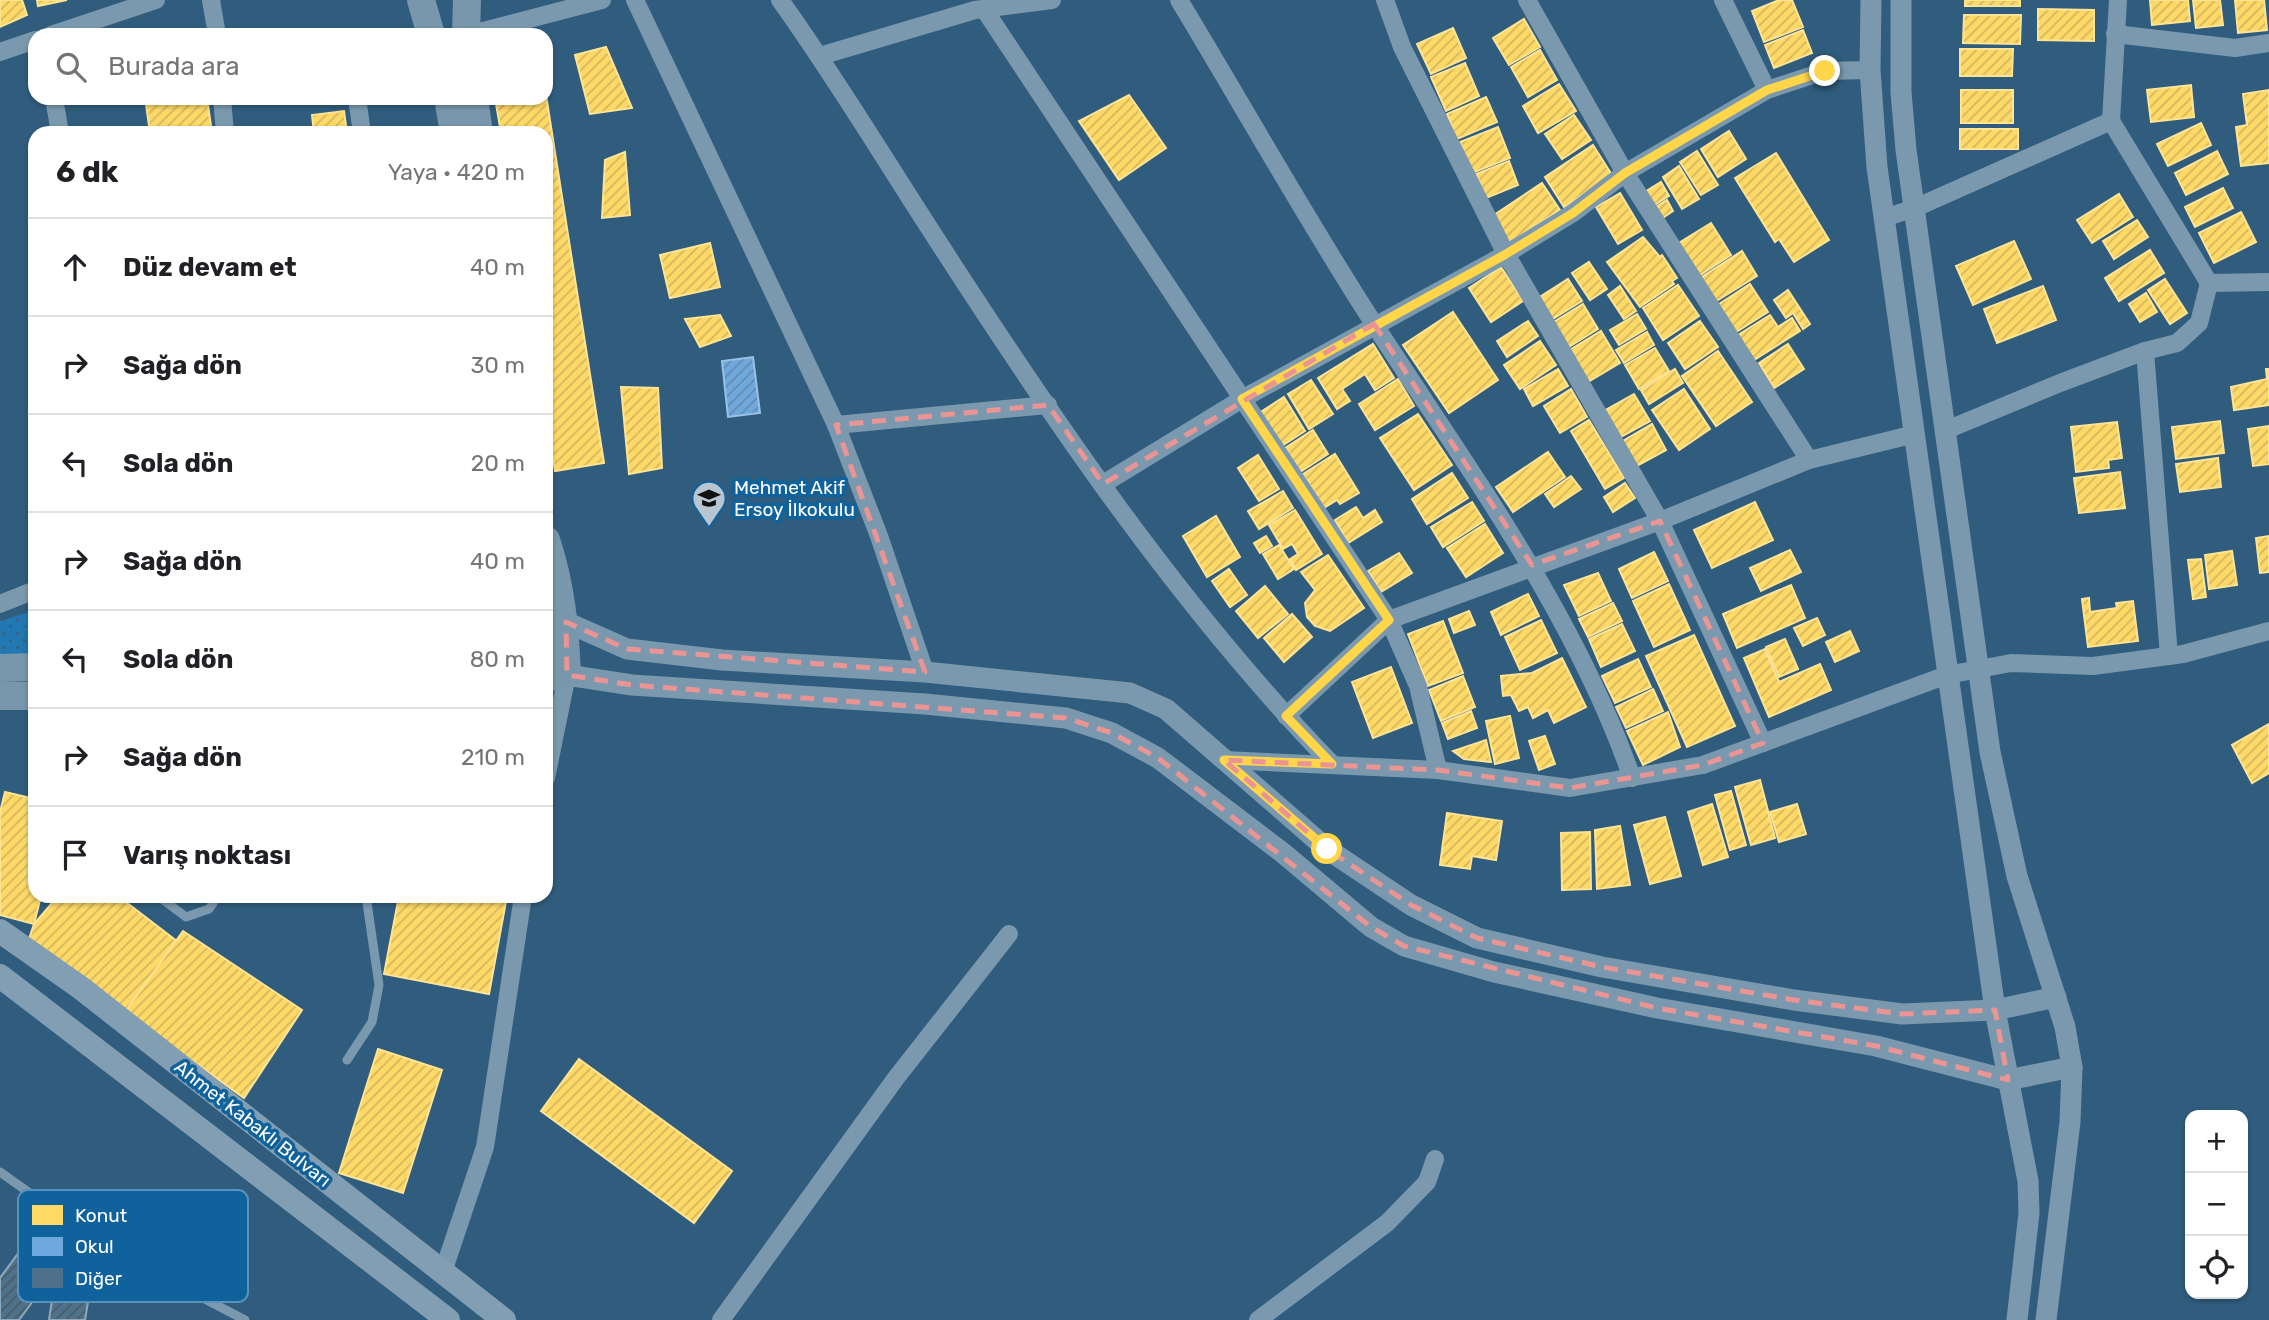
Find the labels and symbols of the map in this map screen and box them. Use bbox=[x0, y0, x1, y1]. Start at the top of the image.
route end bbox=[1809, 55, 1840, 86]
place label: Mehmet Akif Ersoy İlkokulu bbox=[734, 476, 855, 521]
school or university icon: Mehmet Akif Ersoy İlkokulu bbox=[690, 479, 728, 528]
route start bbox=[1311, 833, 1342, 864]
street label: Ahmet Kabaklı Bulvarı bbox=[170, 1055, 336, 1192]
legend bbox=[18, 1190, 248, 1302]
text: Konut bbox=[75, 1204, 128, 1227]
text: Okul bbox=[75, 1235, 114, 1258]
text: Diğer bbox=[75, 1267, 123, 1290]

